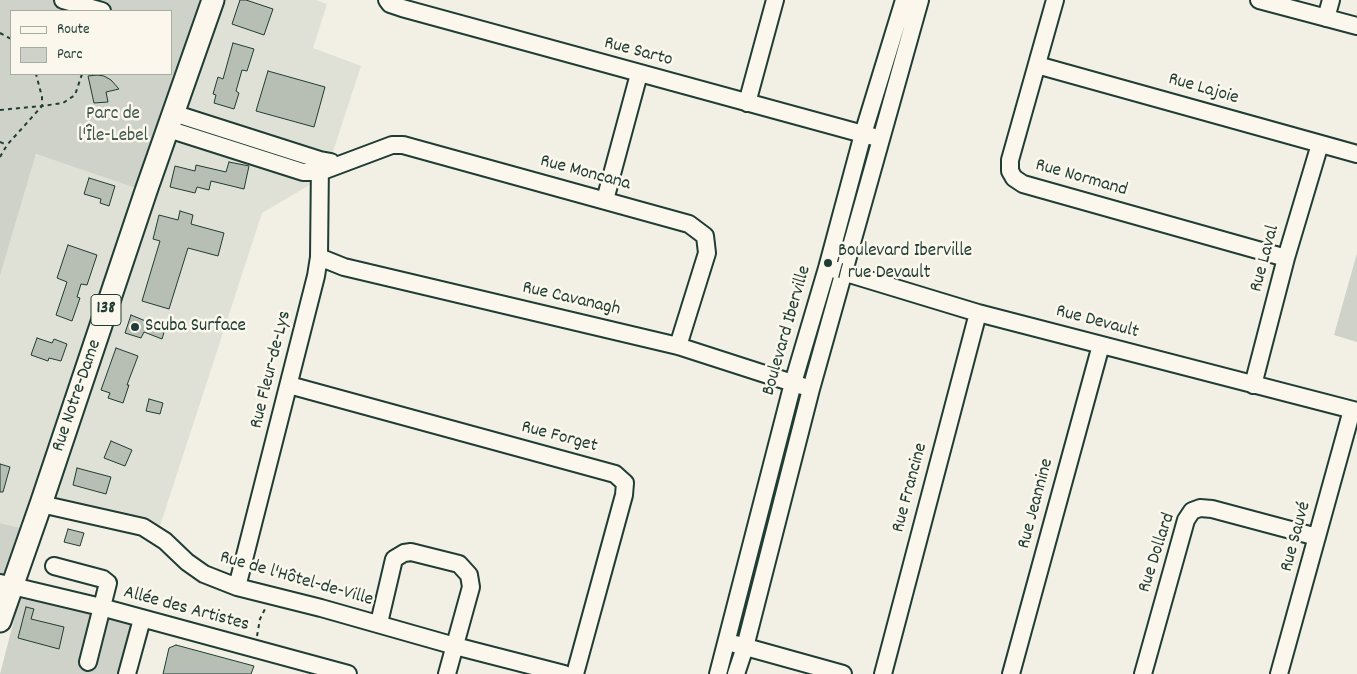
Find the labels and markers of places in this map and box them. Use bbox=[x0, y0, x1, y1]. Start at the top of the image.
place label: Boulevard Iberville / rue Devault bbox=[838, 241, 972, 285]
marker: Boulevard Iberville / rue Devault bbox=[822, 257, 834, 269]
place label: Scuba Surface bbox=[145, 316, 246, 338]
marker: Scuba Surface bbox=[129, 321, 141, 333]

